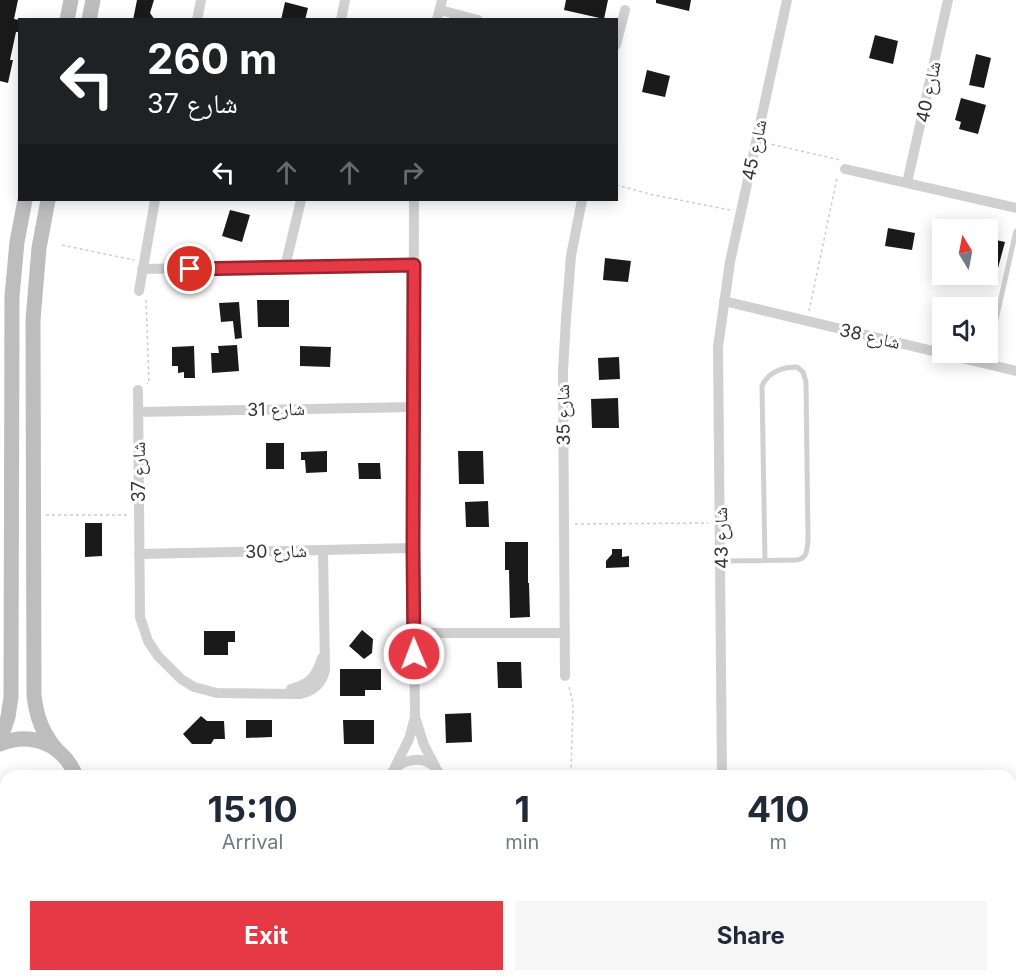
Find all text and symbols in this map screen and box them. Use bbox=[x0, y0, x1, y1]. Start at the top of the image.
text: 260 m bbox=[147, 33, 277, 84]
icon: left bbox=[48, 42, 126, 120]
street label: شارع 40 bbox=[911, 59, 946, 125]
text: شارع 37 bbox=[147, 87, 238, 120]
street label: شارع 45 bbox=[737, 118, 772, 183]
icon: left bbox=[207, 156, 240, 189]
icon: ahead bbox=[270, 156, 303, 189]
icon: ahead bbox=[333, 156, 366, 189]
icon: right bbox=[396, 156, 429, 189]
north arrow bbox=[932, 219, 998, 285]
map controls bbox=[932, 219, 998, 363]
pin bbox=[164, 243, 215, 294]
icon: arrive bbox=[173, 252, 206, 285]
button: sound bbox=[932, 297, 998, 363]
street label: شارع 38 bbox=[837, 319, 902, 354]
street label: شارع 35 bbox=[552, 384, 575, 446]
street label: شارع 31 bbox=[247, 398, 305, 421]
street label: شارع 37 bbox=[128, 442, 150, 502]
street label: شارع 43 bbox=[710, 507, 733, 569]
street label: شارع 30 bbox=[245, 540, 307, 563]
position arrow bbox=[382, 622, 446, 686]
text: 15:10 bbox=[207, 787, 298, 831]
text: 1 bbox=[515, 787, 530, 831]
text: 410 bbox=[747, 787, 810, 831]
text: Arrival bbox=[222, 830, 283, 854]
text: min bbox=[505, 830, 539, 854]
text: m bbox=[769, 830, 787, 854]
button: Exit bbox=[30, 901, 503, 970]
button: Share bbox=[515, 901, 987, 970]

